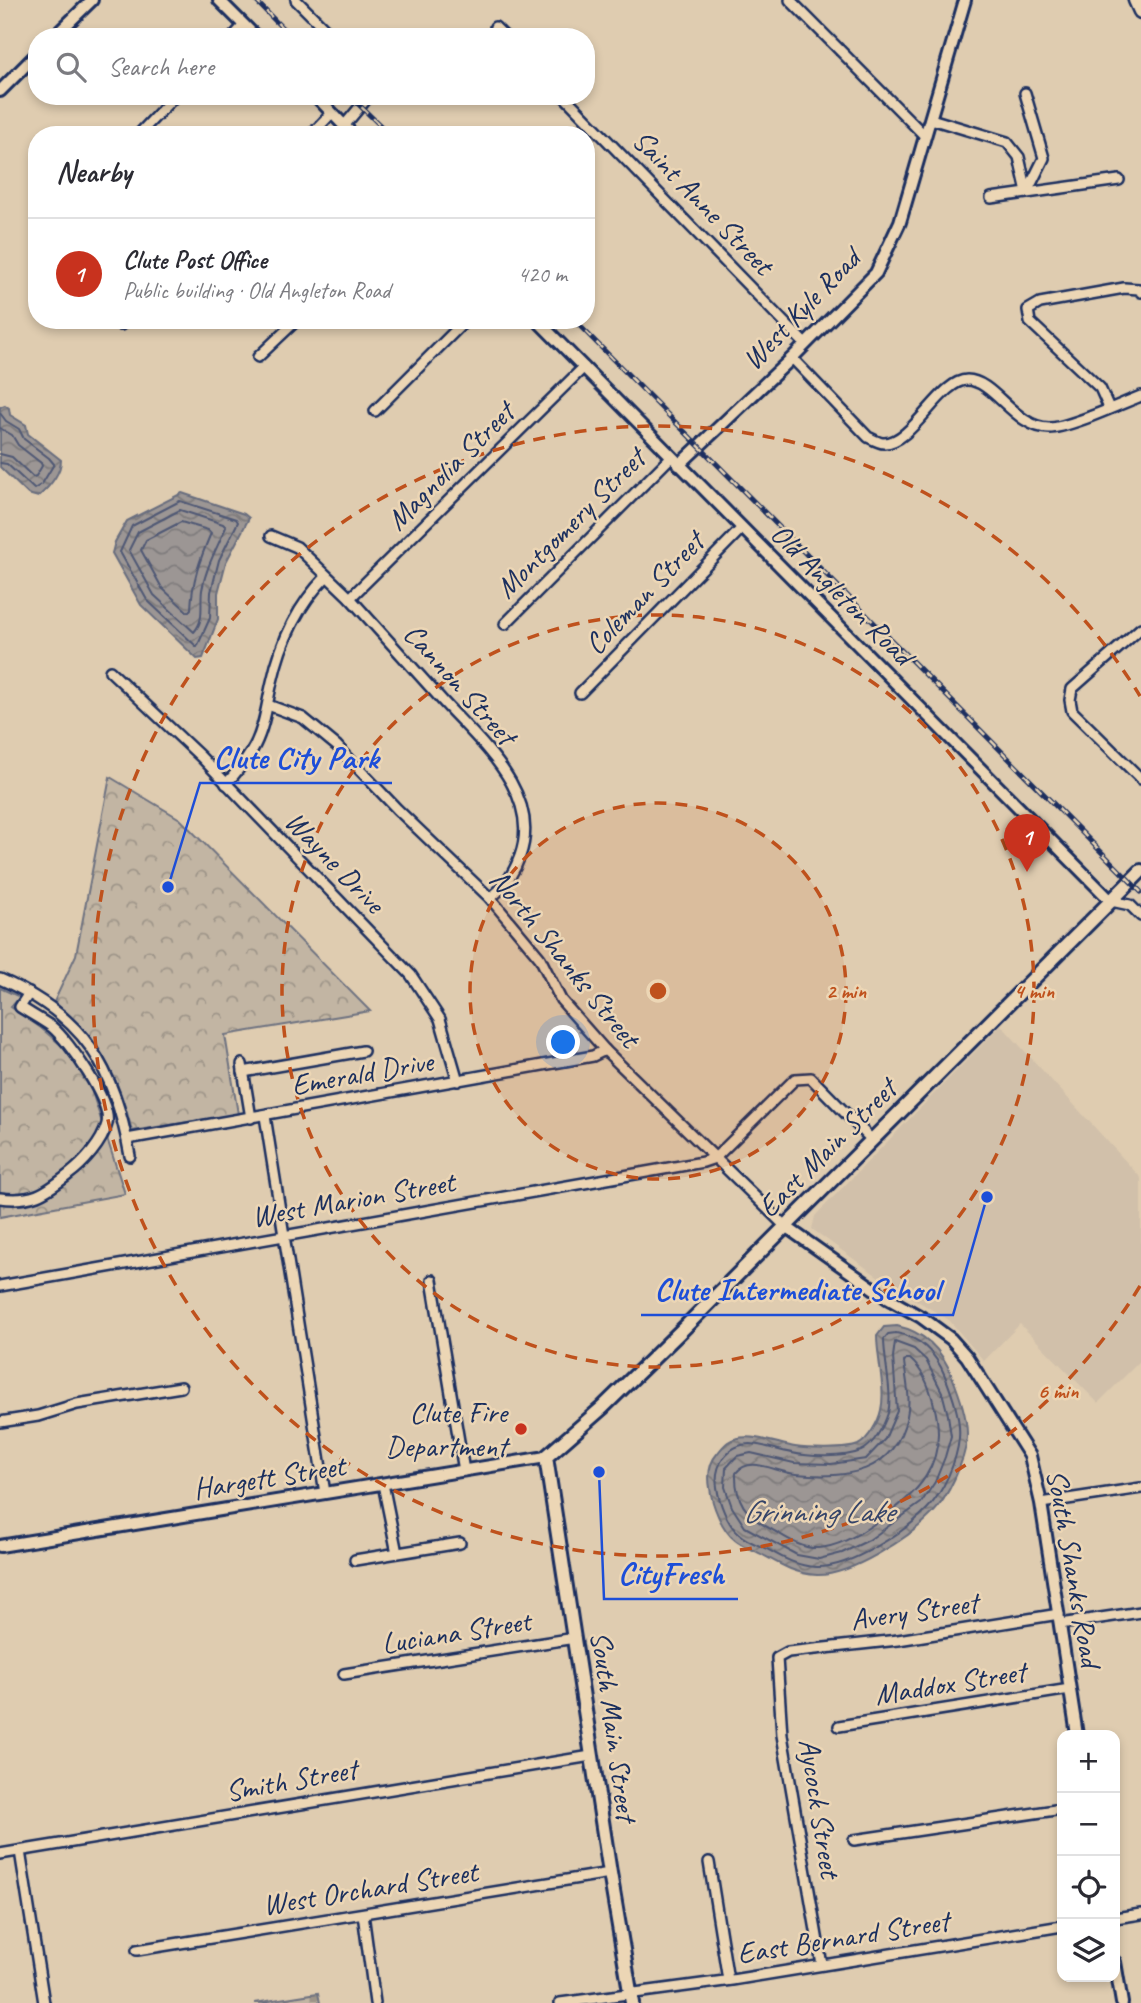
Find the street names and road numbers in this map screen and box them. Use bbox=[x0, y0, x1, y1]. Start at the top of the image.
street label: Saint Anne Street bbox=[624, 121, 784, 285]
street label: West Kyle Road bbox=[734, 237, 871, 378]
street label: Magnolia Street bbox=[378, 391, 525, 538]
street label: Montgomery Street bbox=[487, 437, 656, 606]
street label: Old Angleton Road bbox=[763, 515, 924, 676]
street label: Coleman Street bbox=[576, 521, 715, 662]
street label: Cannon Street bbox=[395, 615, 527, 756]
street label: Wayne Drive bbox=[277, 803, 395, 923]
street label: North Shanks Street bbox=[481, 861, 650, 1057]
street label: Emerald Drive bbox=[288, 1042, 438, 1104]
street label: East Main Street bbox=[750, 1068, 907, 1225]
street label: West Marion Street bbox=[249, 1162, 460, 1236]
street label: Hargett Street bbox=[190, 1446, 351, 1508]
street label: South Shanks Road bbox=[1038, 1466, 1111, 1674]
street label: Avery Street bbox=[848, 1583, 984, 1639]
street label: Luciana Street bbox=[379, 1601, 536, 1662]
street label: South Main Street bbox=[582, 1629, 647, 1827]
street label: Maddox Street bbox=[872, 1652, 1032, 1714]
street label: Aycock Street bbox=[790, 1736, 850, 1883]
street label: Smith Street bbox=[222, 1749, 364, 1810]
street label: West Orchard Street bbox=[260, 1852, 483, 1924]
street label: East Bernard Street bbox=[735, 1901, 955, 1972]

